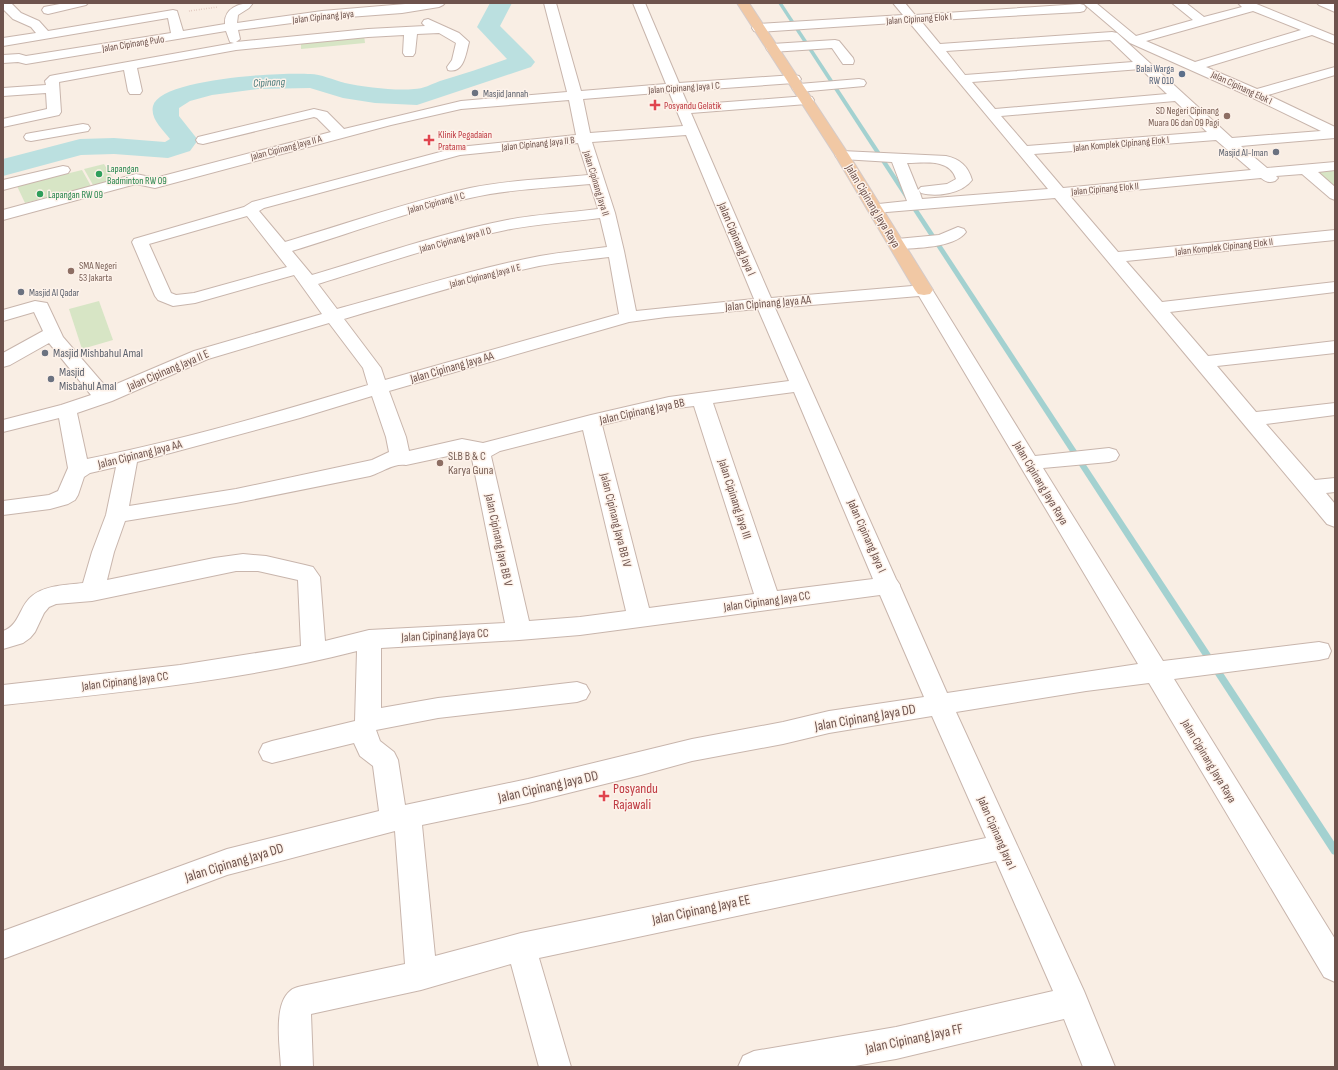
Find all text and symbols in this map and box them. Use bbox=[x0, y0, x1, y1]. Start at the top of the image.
street label: Jalan Cipinang Jaya bbox=[291, 8, 354, 26]
street label: Jalan Cipinang Elok I bbox=[885, 11, 952, 27]
street label: Jalan Cipinang Pulo bbox=[100, 33, 165, 55]
place label: Balai Warga RW 010 bbox=[1136, 63, 1174, 87]
street label: Jalan Cipinang Elok I bbox=[1208, 68, 1274, 107]
marker: Balai Warga RW 010 bbox=[1177, 69, 1187, 79]
water label: Cipinang bbox=[253, 75, 286, 90]
street label: Jalan Cipinang Jaya I C bbox=[647, 80, 720, 97]
marker: Masjid Jannah bbox=[470, 88, 480, 98]
place label: Masjid Jannah bbox=[483, 88, 528, 100]
marker: Posyandu Gelatik bbox=[649, 99, 661, 111]
place label: Posyandu Gelatik bbox=[664, 100, 721, 112]
place label: SD Negeri Cipinang Muara 06 dan 09 Pagi bbox=[1148, 105, 1219, 129]
marker: SD Negeri Cipinang Muara 06 dan 09 Pagi bbox=[1222, 111, 1232, 121]
place label: Klinik Pegadaian Pratama bbox=[438, 129, 492, 153]
street label: Jalan Cipinang Jaya II A bbox=[248, 133, 324, 163]
marker: Klinik Pegadaian Pratama bbox=[423, 134, 435, 146]
street label: Jalan Cipinang Jaya II B bbox=[500, 134, 576, 154]
street label: Jalan Komplek Cipinang Elok I bbox=[1072, 134, 1169, 154]
place label: Masjid Al-Iman bbox=[1219, 147, 1268, 159]
marker: Masjid Al-Iman bbox=[1271, 147, 1281, 157]
street label: Jalan Cipinang Jaya II bbox=[580, 148, 612, 217]
street label: Jalan Cipinang Jaya Raya bbox=[841, 161, 904, 251]
place label: Lapangan Badminton RW 09 bbox=[107, 163, 167, 187]
marker: Lapangan Badminton RW 09 bbox=[94, 169, 104, 179]
street label: Jalan Cipinang Elok II bbox=[1070, 180, 1139, 198]
marker: Lapangan RW 09 bbox=[35, 189, 45, 199]
place label: Lapangan RW 09 bbox=[48, 189, 103, 201]
street label: Jalan Cipinang II C bbox=[405, 190, 466, 217]
street label: Jalan Cipinang Jaya I bbox=[714, 199, 759, 278]
street label: Jalan Cipinang Jaya II D bbox=[417, 225, 492, 256]
street label: Jalan Komplek Cipinang Elok II bbox=[1174, 236, 1274, 258]
place label: SMA Negeri 53 Jakarta bbox=[79, 260, 117, 284]
street label: Jalan Cipinang Jaya II E bbox=[447, 261, 522, 291]
marker: SMA Negeri 53 Jakarta bbox=[66, 266, 76, 276]
marker: Masjid Al Qadar bbox=[16, 287, 26, 297]
place label: Masjid Al Qadar bbox=[29, 287, 79, 299]
street label: Jalan Cipinang Jaya AA bbox=[723, 292, 813, 315]
place label: Masjid Mishbahul Amal bbox=[53, 346, 143, 361]
street label: Jalan Cipinang Jaya II E bbox=[124, 346, 211, 395]
marker: Masjid Mishbahul Amal bbox=[40, 348, 50, 358]
street label: Jalan Cipinang Jaya AA bbox=[408, 348, 496, 387]
place label: Masjid Misbahul Amal bbox=[59, 365, 116, 394]
marker: Masjid Misbahul Amal bbox=[46, 374, 56, 384]
street label: Jalan Cipinang Jaya BB bbox=[597, 395, 686, 428]
street label: Jalan Cipinang Jaya AA bbox=[95, 437, 185, 472]
street label: Jalan Cipinang Jaya Raya bbox=[1009, 438, 1072, 528]
place label: SLB B & C Karya Guna bbox=[448, 449, 494, 478]
street label: Jalan Cipinang Jaya III bbox=[714, 456, 754, 541]
marker: SLB B & C Karya Guna bbox=[435, 458, 445, 468]
street label: Jalan Cipinang Jaya BB IV bbox=[596, 471, 635, 569]
street label: Jalan Cipinang Jaya BB V bbox=[481, 492, 516, 588]
street label: Jalan Cipinang Jaya I bbox=[843, 497, 889, 575]
street label: Jalan Cipinang Jaya CC bbox=[722, 588, 812, 615]
street label: Jalan Cipinang Jaya CC bbox=[400, 626, 489, 645]
street label: Jalan Cipinang Jaya CC bbox=[80, 669, 170, 694]
street label: Jalan Cipinang Jaya DD bbox=[812, 700, 917, 735]
street label: Jalan Cipinang Jaya Raya bbox=[1177, 716, 1240, 806]
street label: Jalan Cipinang Jaya DD bbox=[495, 767, 600, 806]
place label: Posyandu Rajawali bbox=[613, 780, 658, 813]
marker: Posyandu Rajawali bbox=[598, 790, 610, 802]
street label: Jalan Cipinang Jaya I bbox=[973, 794, 1019, 872]
street label: Jalan Cipinang Jaya DD bbox=[182, 839, 286, 886]
street label: Jalan Cipinang Jaya EE bbox=[649, 891, 752, 928]
street label: Jalan Cipinang Jaya FF bbox=[863, 1020, 965, 1057]

